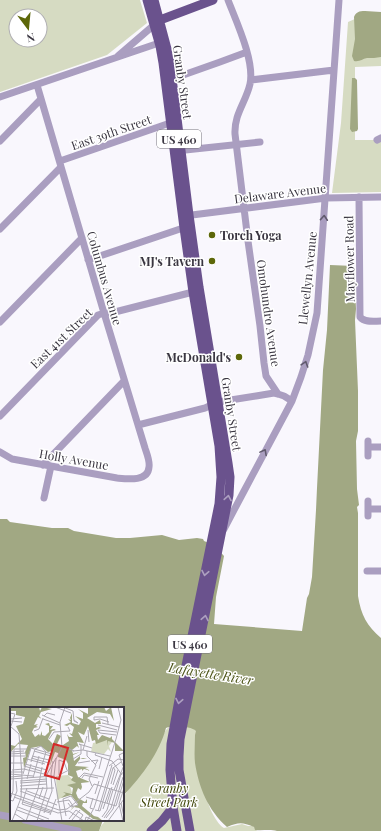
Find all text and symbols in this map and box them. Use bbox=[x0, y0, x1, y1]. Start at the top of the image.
north arrow bbox=[8, 8, 48, 48]
text: N bbox=[25, 30, 37, 46]
street label: Granby Street bbox=[170, 44, 196, 121]
street label: East 39th Street bbox=[69, 111, 154, 153]
road number: US 460 bbox=[157, 130, 201, 148]
street label: Delaware Avenue bbox=[233, 179, 327, 207]
one-way arrow bbox=[320, 215, 329, 221]
street label: Mayflower Road bbox=[340, 216, 358, 302]
place label: Torch Yoga bbox=[220, 227, 282, 243]
street label: Columbus Avenue bbox=[84, 229, 126, 327]
marker: Torch Yoga bbox=[207, 230, 217, 240]
street label: Llewellyn Avenue bbox=[294, 230, 320, 326]
place label: MJ's Tavern bbox=[139, 253, 205, 269]
marker: MJ's Tavern bbox=[207, 256, 217, 266]
street label: Omohundro Avenue bbox=[254, 258, 284, 368]
street label: East 41st Street bbox=[27, 304, 96, 372]
place label: McDonald's bbox=[166, 349, 231, 365]
marker: McDonald's bbox=[234, 352, 244, 362]
one-way arrow bbox=[300, 361, 309, 368]
street label: Granby Street bbox=[218, 376, 246, 453]
street label: Holly Avenue bbox=[38, 445, 110, 473]
one-way arrow bbox=[260, 449, 267, 457]
one-way arrow bbox=[223, 495, 232, 502]
one-way arrow bbox=[201, 570, 209, 576]
one-way arrow bbox=[200, 615, 208, 621]
road number: US 460 bbox=[168, 635, 212, 653]
water label: Lafayette River bbox=[166, 658, 255, 688]
one-way arrow bbox=[175, 698, 183, 704]
inset map bbox=[10, 707, 124, 821]
park label: Granby Street Park bbox=[139, 780, 198, 810]

